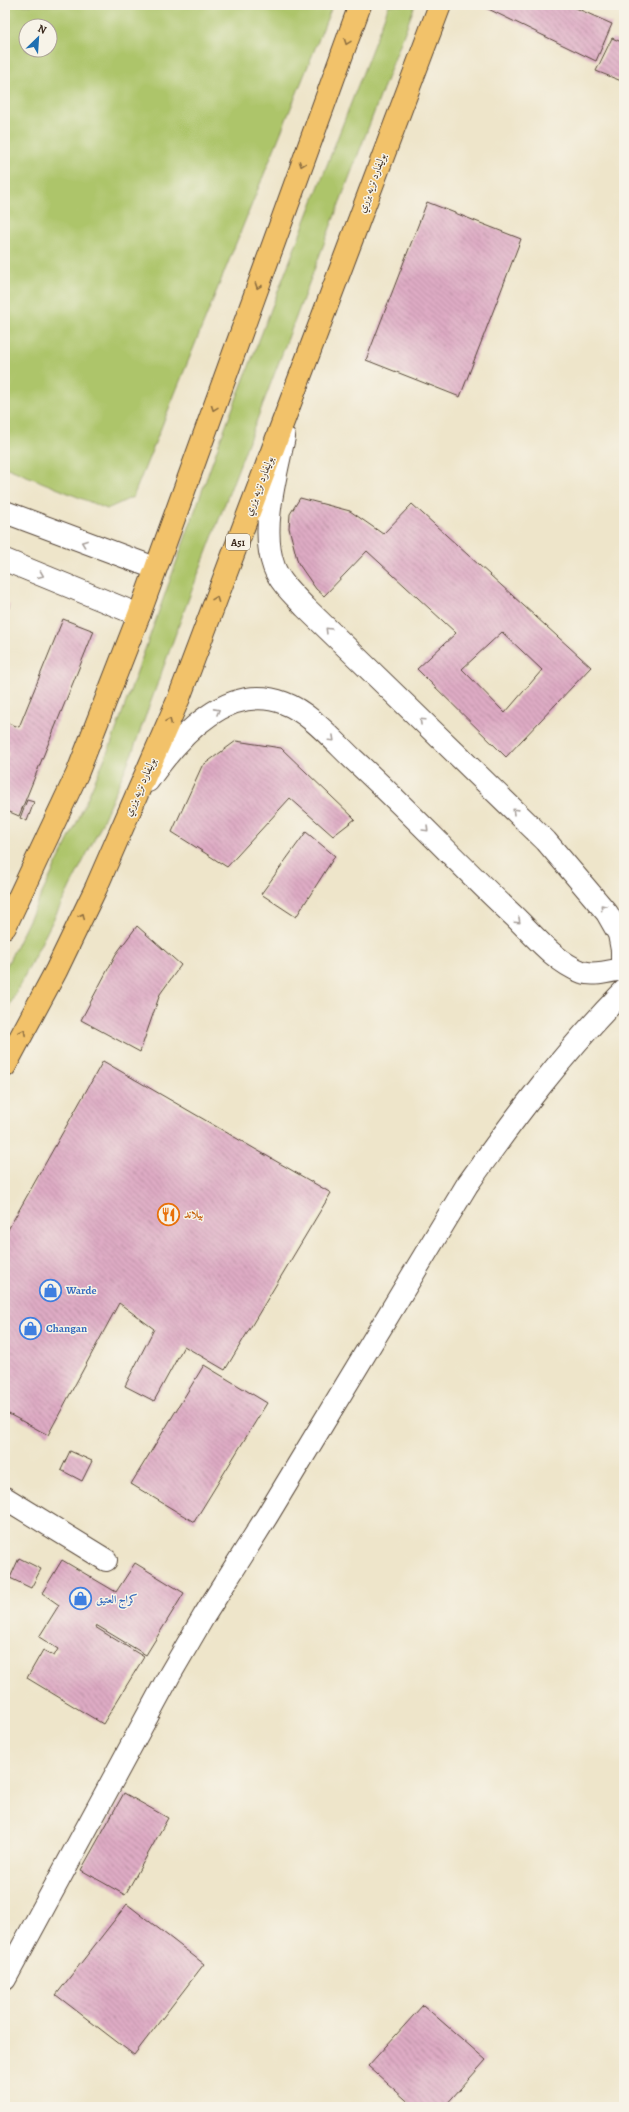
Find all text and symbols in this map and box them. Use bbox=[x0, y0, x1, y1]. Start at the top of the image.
north arrow bbox=[18, 18, 58, 58]
text: N bbox=[35, 21, 49, 38]
one-way arrow bbox=[343, 38, 351, 45]
street label: بوليفارد نزيه بزري bbox=[354, 151, 391, 215]
one-way arrow bbox=[299, 160, 307, 167]
one-way arrow bbox=[254, 282, 263, 289]
one-way arrow bbox=[210, 405, 218, 412]
street label: بوليفارد نزيه بزري bbox=[241, 454, 278, 518]
road number: A51 bbox=[226, 534, 250, 550]
one-way arrow bbox=[80, 539, 87, 547]
one-way arrow bbox=[38, 570, 45, 578]
one-way arrow bbox=[212, 596, 220, 603]
one-way arrow bbox=[325, 627, 333, 635]
one-way arrow bbox=[213, 709, 220, 716]
one-way arrow bbox=[165, 717, 173, 724]
one-way arrow bbox=[419, 718, 427, 726]
one-way arrow bbox=[327, 734, 335, 742]
street label: بوليفارد نزيه بزري bbox=[120, 755, 160, 819]
one-way arrow bbox=[512, 808, 520, 816]
one-way arrow bbox=[421, 824, 429, 832]
one-way arrow bbox=[600, 904, 607, 912]
one-way arrow bbox=[77, 913, 85, 920]
one-way arrow bbox=[513, 916, 521, 923]
one-way arrow bbox=[19, 1029, 26, 1036]
restaurant icon: بيلاند bbox=[155, 1201, 181, 1227]
place label: بيلاند bbox=[184, 1207, 204, 1222]
shop icon: Warde bbox=[38, 1277, 64, 1303]
place label: Warde bbox=[65, 1283, 97, 1298]
shop icon: Changan bbox=[18, 1315, 44, 1341]
place label: Changan bbox=[46, 1321, 87, 1336]
shop icon: كراج العتيق bbox=[68, 1586, 94, 1612]
place label: كراج العتيق bbox=[96, 1592, 137, 1609]

